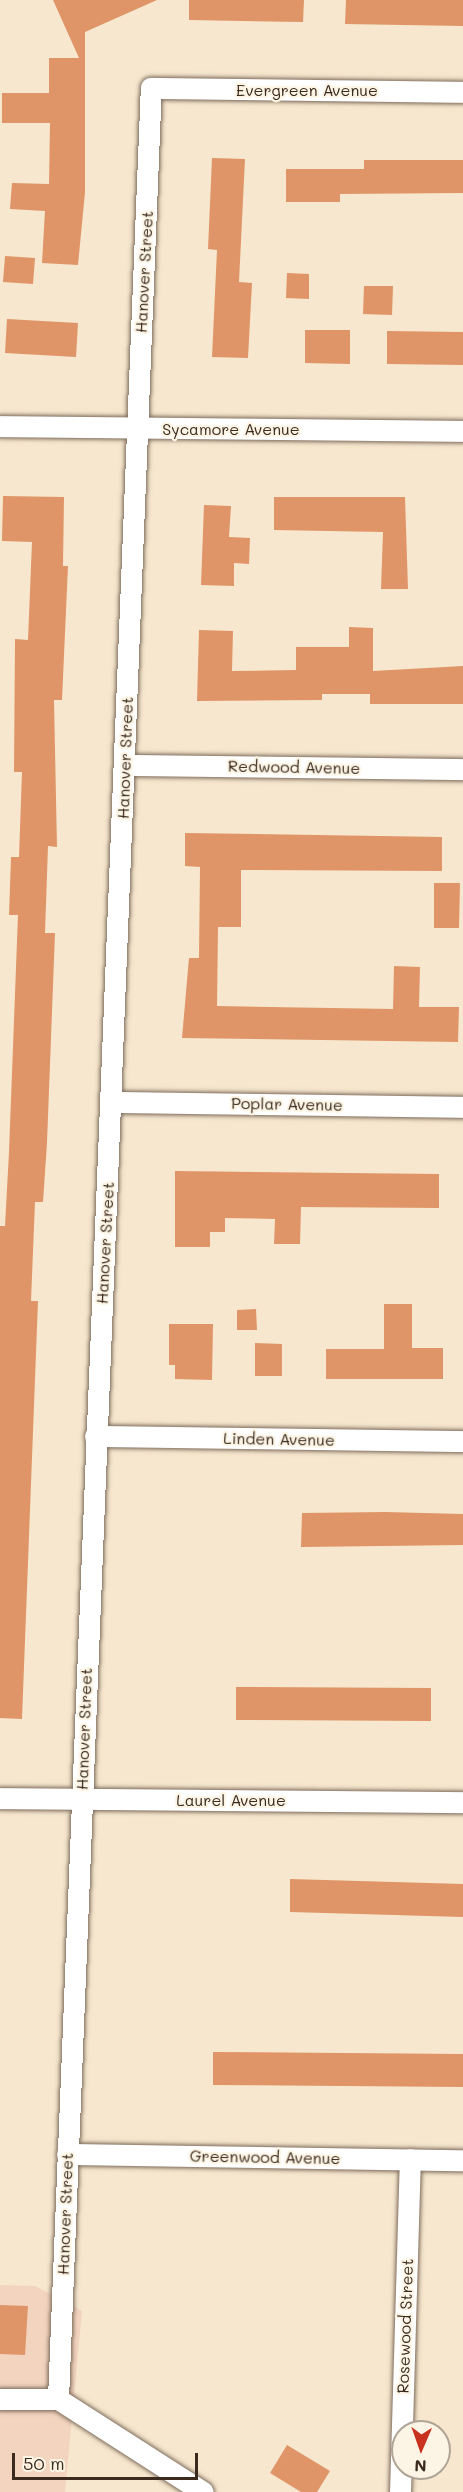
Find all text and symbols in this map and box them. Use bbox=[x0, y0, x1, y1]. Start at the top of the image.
street label: Evergreen Avenue bbox=[236, 80, 378, 100]
street label: Hanover Street bbox=[131, 210, 157, 334]
street label: Sycamore Avenue bbox=[162, 419, 300, 439]
street label: Hanover Street bbox=[113, 697, 137, 819]
street label: Redwood Avenue bbox=[228, 756, 360, 778]
street label: Poplar Avenue bbox=[231, 1093, 343, 1115]
street label: Hanover Street bbox=[92, 1181, 118, 1305]
street label: Linden Avenue bbox=[223, 1428, 335, 1450]
street label: Hanover Street bbox=[72, 1668, 96, 1790]
street label: Laurel Avenue bbox=[176, 1790, 286, 1810]
street label: Greenwood Avenue bbox=[190, 2146, 340, 2168]
street label: Hanover Street bbox=[53, 2153, 77, 2275]
street label: Rosewood Street bbox=[393, 2258, 417, 2394]
north arrow bbox=[391, 2420, 451, 2480]
scale bar bbox=[15, 2441, 201, 2479]
text: 50 m bbox=[23, 2451, 65, 2475]
text: N bbox=[414, 2456, 427, 2477]

